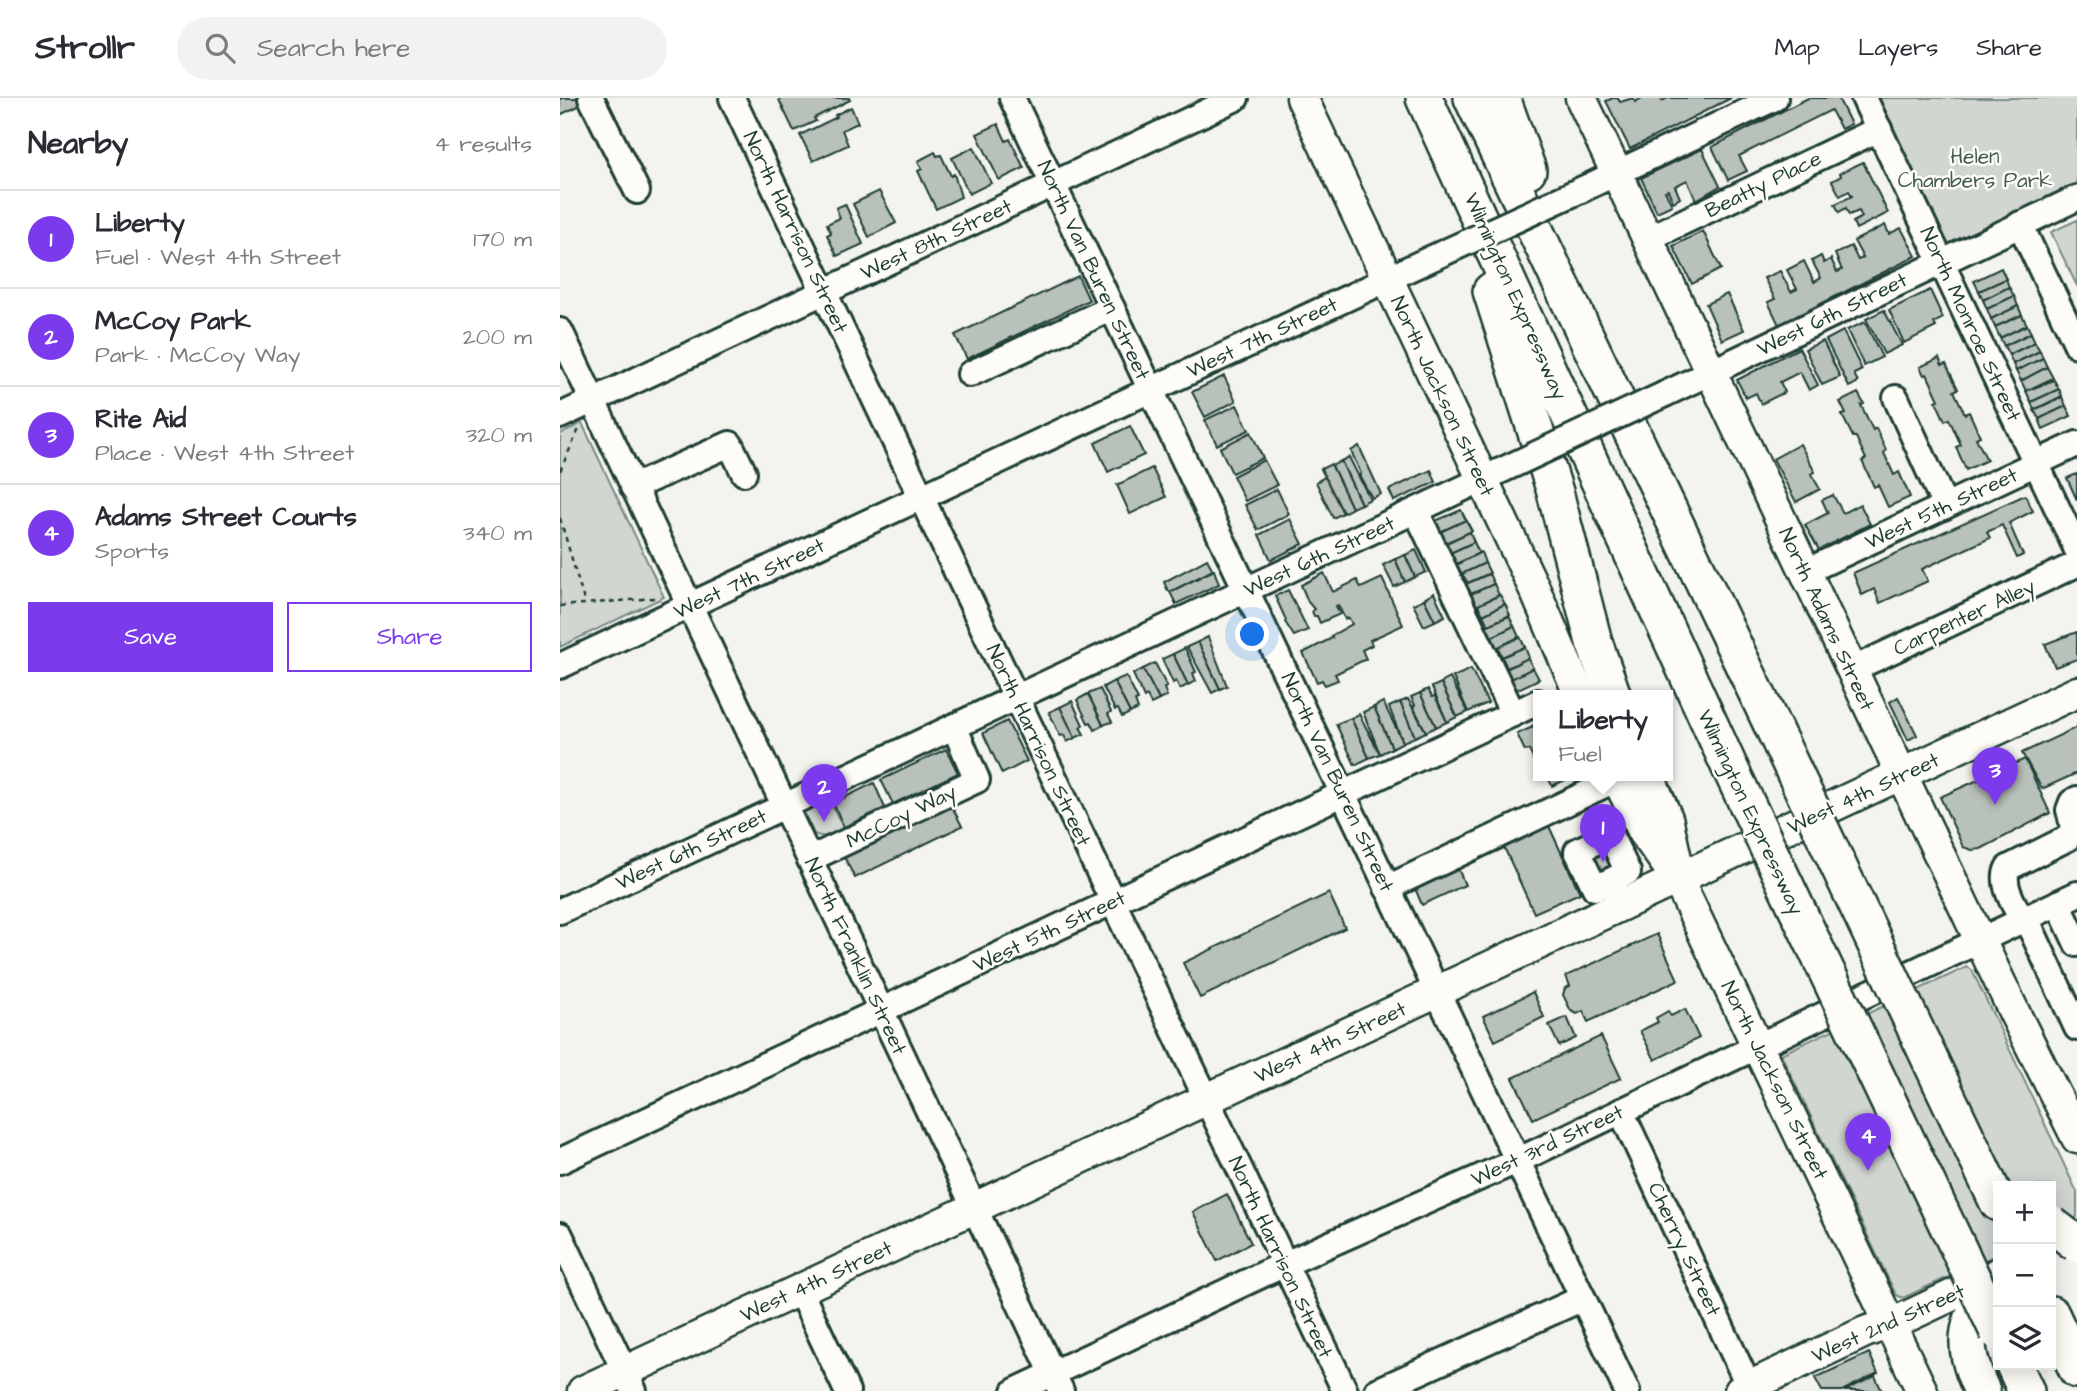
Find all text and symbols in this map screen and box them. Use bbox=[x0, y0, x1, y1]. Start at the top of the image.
search box bbox=[177, 17, 667, 80]
text: Strollr bbox=[35, 25, 135, 71]
icon: search bbox=[201, 29, 239, 67]
text: Search here bbox=[257, 30, 410, 66]
text: Map bbox=[1775, 31, 1820, 65]
text: Layers bbox=[1858, 31, 1938, 65]
text: Share bbox=[1976, 31, 2042, 65]
text: Nearby bbox=[28, 123, 128, 165]
street label: North Harrison Street bbox=[736, 127, 855, 338]
text: 4 results bbox=[434, 128, 532, 160]
park label: Helen Chambers Park bbox=[1898, 142, 2052, 195]
street label: Beatty Place bbox=[1700, 144, 1827, 227]
street label: North Van Buren Street bbox=[1030, 156, 1157, 385]
street label: Wilmington Expressway bbox=[1455, 188, 1574, 405]
street label: West 8th Street bbox=[856, 191, 1017, 287]
text: Liberty bbox=[95, 205, 185, 241]
street label: North Monroe Street bbox=[1913, 222, 2029, 427]
text: 1 bbox=[50, 223, 52, 255]
text: 170 m bbox=[473, 223, 532, 255]
text: Fuel · West 4th Street bbox=[95, 241, 341, 273]
street label: West 6th Street bbox=[1752, 265, 1913, 363]
street label: West 7th Street bbox=[1182, 290, 1343, 385]
street label: North Jackson Street bbox=[1383, 291, 1502, 502]
text: McCoy Park bbox=[95, 303, 251, 339]
text: 2 bbox=[44, 321, 58, 353]
text: 200 m bbox=[463, 321, 532, 353]
text: Park · McCoy Way bbox=[95, 339, 300, 371]
text: Rite Aid bbox=[95, 401, 186, 437]
text: 3 bbox=[45, 419, 57, 451]
text: 320 m bbox=[466, 419, 532, 451]
text: Place · West 4th Street bbox=[95, 437, 354, 469]
street label: West 5th Street bbox=[1860, 460, 2023, 557]
text: Adams Street Courts bbox=[95, 499, 357, 535]
street label: West 6th Street bbox=[1239, 508, 1400, 604]
text: 4 bbox=[43, 517, 59, 549]
text: 340 m bbox=[463, 517, 532, 549]
street label: North Adams Street bbox=[1771, 523, 1882, 716]
street label: West 7th Street bbox=[669, 531, 830, 626]
text: Sports bbox=[95, 535, 169, 567]
street label: Carpenter Alley bbox=[1889, 572, 2041, 665]
button: Save bbox=[28, 602, 273, 672]
button: Share bbox=[287, 602, 532, 672]
your location bbox=[1235, 617, 1269, 651]
street label: North Harrison Street bbox=[979, 640, 1098, 851]
street label: North Van Buren Street bbox=[1274, 668, 1401, 897]
popup bbox=[1533, 690, 1673, 781]
text: Liberty bbox=[1558, 702, 1648, 738]
street label: Wilmington Expressway bbox=[1688, 705, 1811, 921]
text: Fuel bbox=[1558, 738, 1602, 770]
street label: West 4th Street bbox=[1782, 745, 1945, 841]
pin: 3 bbox=[1972, 747, 2018, 805]
pin: 2 bbox=[801, 764, 847, 822]
street label: McCoy Way bbox=[841, 777, 962, 857]
street label: West 6th Street bbox=[611, 801, 772, 897]
pin: 1 bbox=[1580, 804, 1626, 862]
street label: North Franklin Street bbox=[797, 853, 914, 1060]
street label: West 5th Street bbox=[968, 883, 1131, 980]
street label: North Jackson Street bbox=[1714, 976, 1836, 1185]
street label: West 4th Street bbox=[1249, 994, 1412, 1090]
street label: West 3rd Street bbox=[1466, 1097, 1628, 1193]
pin: 4 bbox=[1845, 1113, 1891, 1171]
street label: North Harrison Street bbox=[1221, 1152, 1340, 1363]
street label: Cherry Street bbox=[1639, 1178, 1728, 1322]
map controls bbox=[1993, 1181, 2056, 1370]
button: + bbox=[1993, 1181, 2056, 1244]
street label: West 4th Street bbox=[735, 1233, 898, 1329]
button: − bbox=[1993, 1244, 2056, 1307]
street label: West 2nd Street bbox=[1807, 1276, 1970, 1370]
button: layers bbox=[1993, 1307, 2056, 1370]

